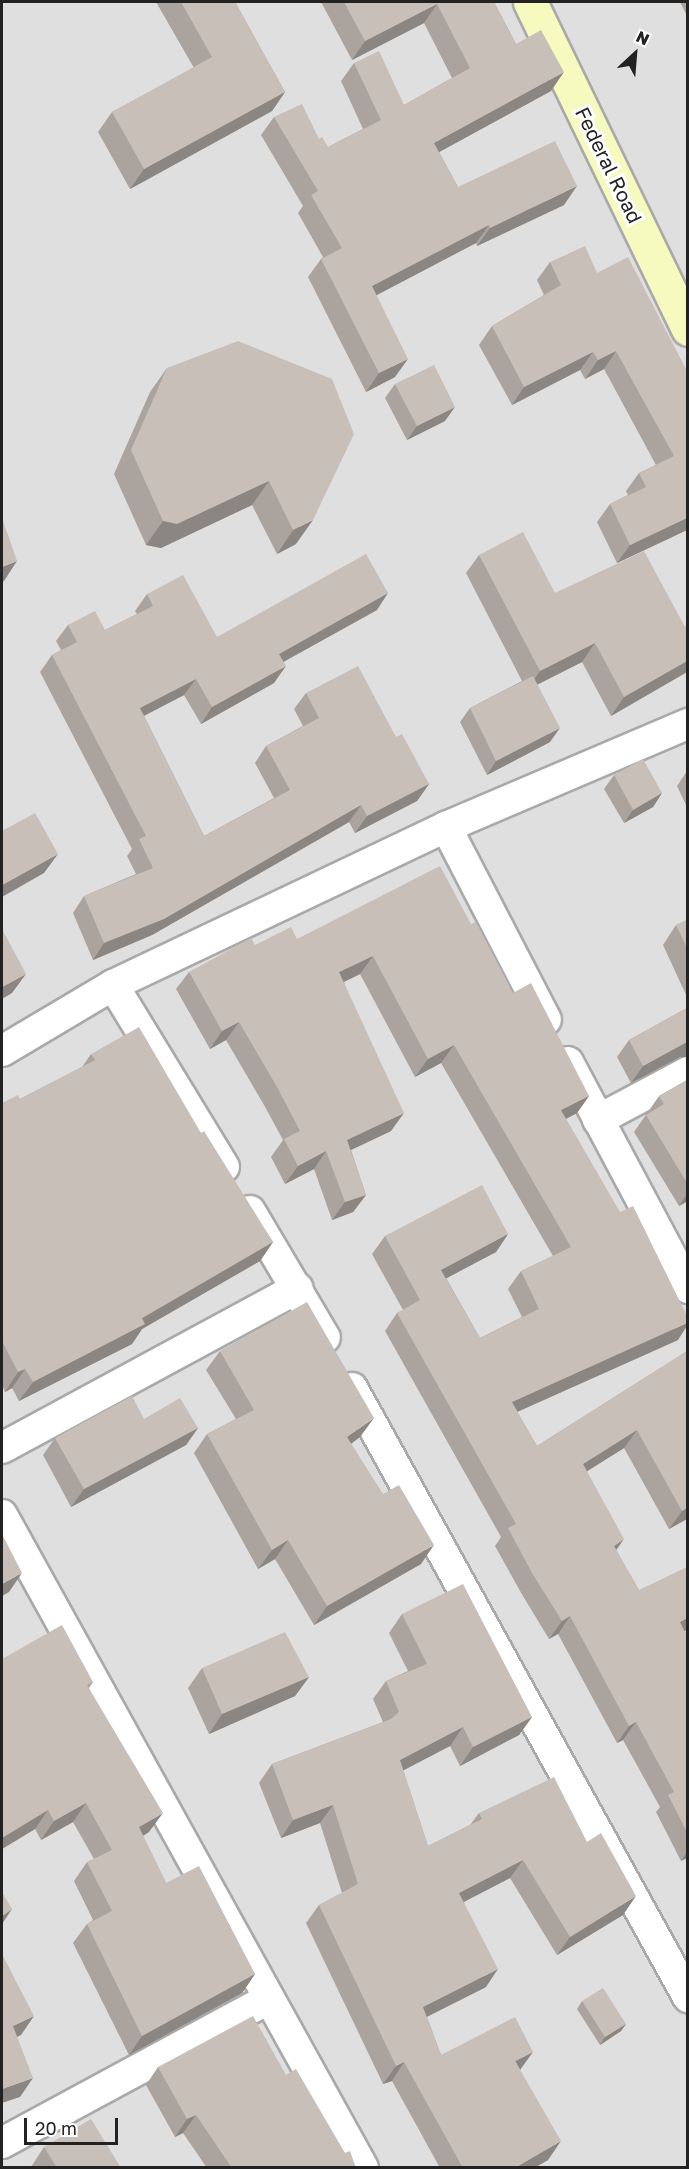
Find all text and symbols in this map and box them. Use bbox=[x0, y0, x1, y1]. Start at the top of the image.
north arrow bbox=[605, 24, 665, 84]
text: N bbox=[633, 26, 653, 49]
street label: Federal Road bbox=[570, 103, 648, 227]
scale bar bbox=[27, 2106, 122, 2144]
text: 20 m bbox=[35, 2117, 77, 2139]

